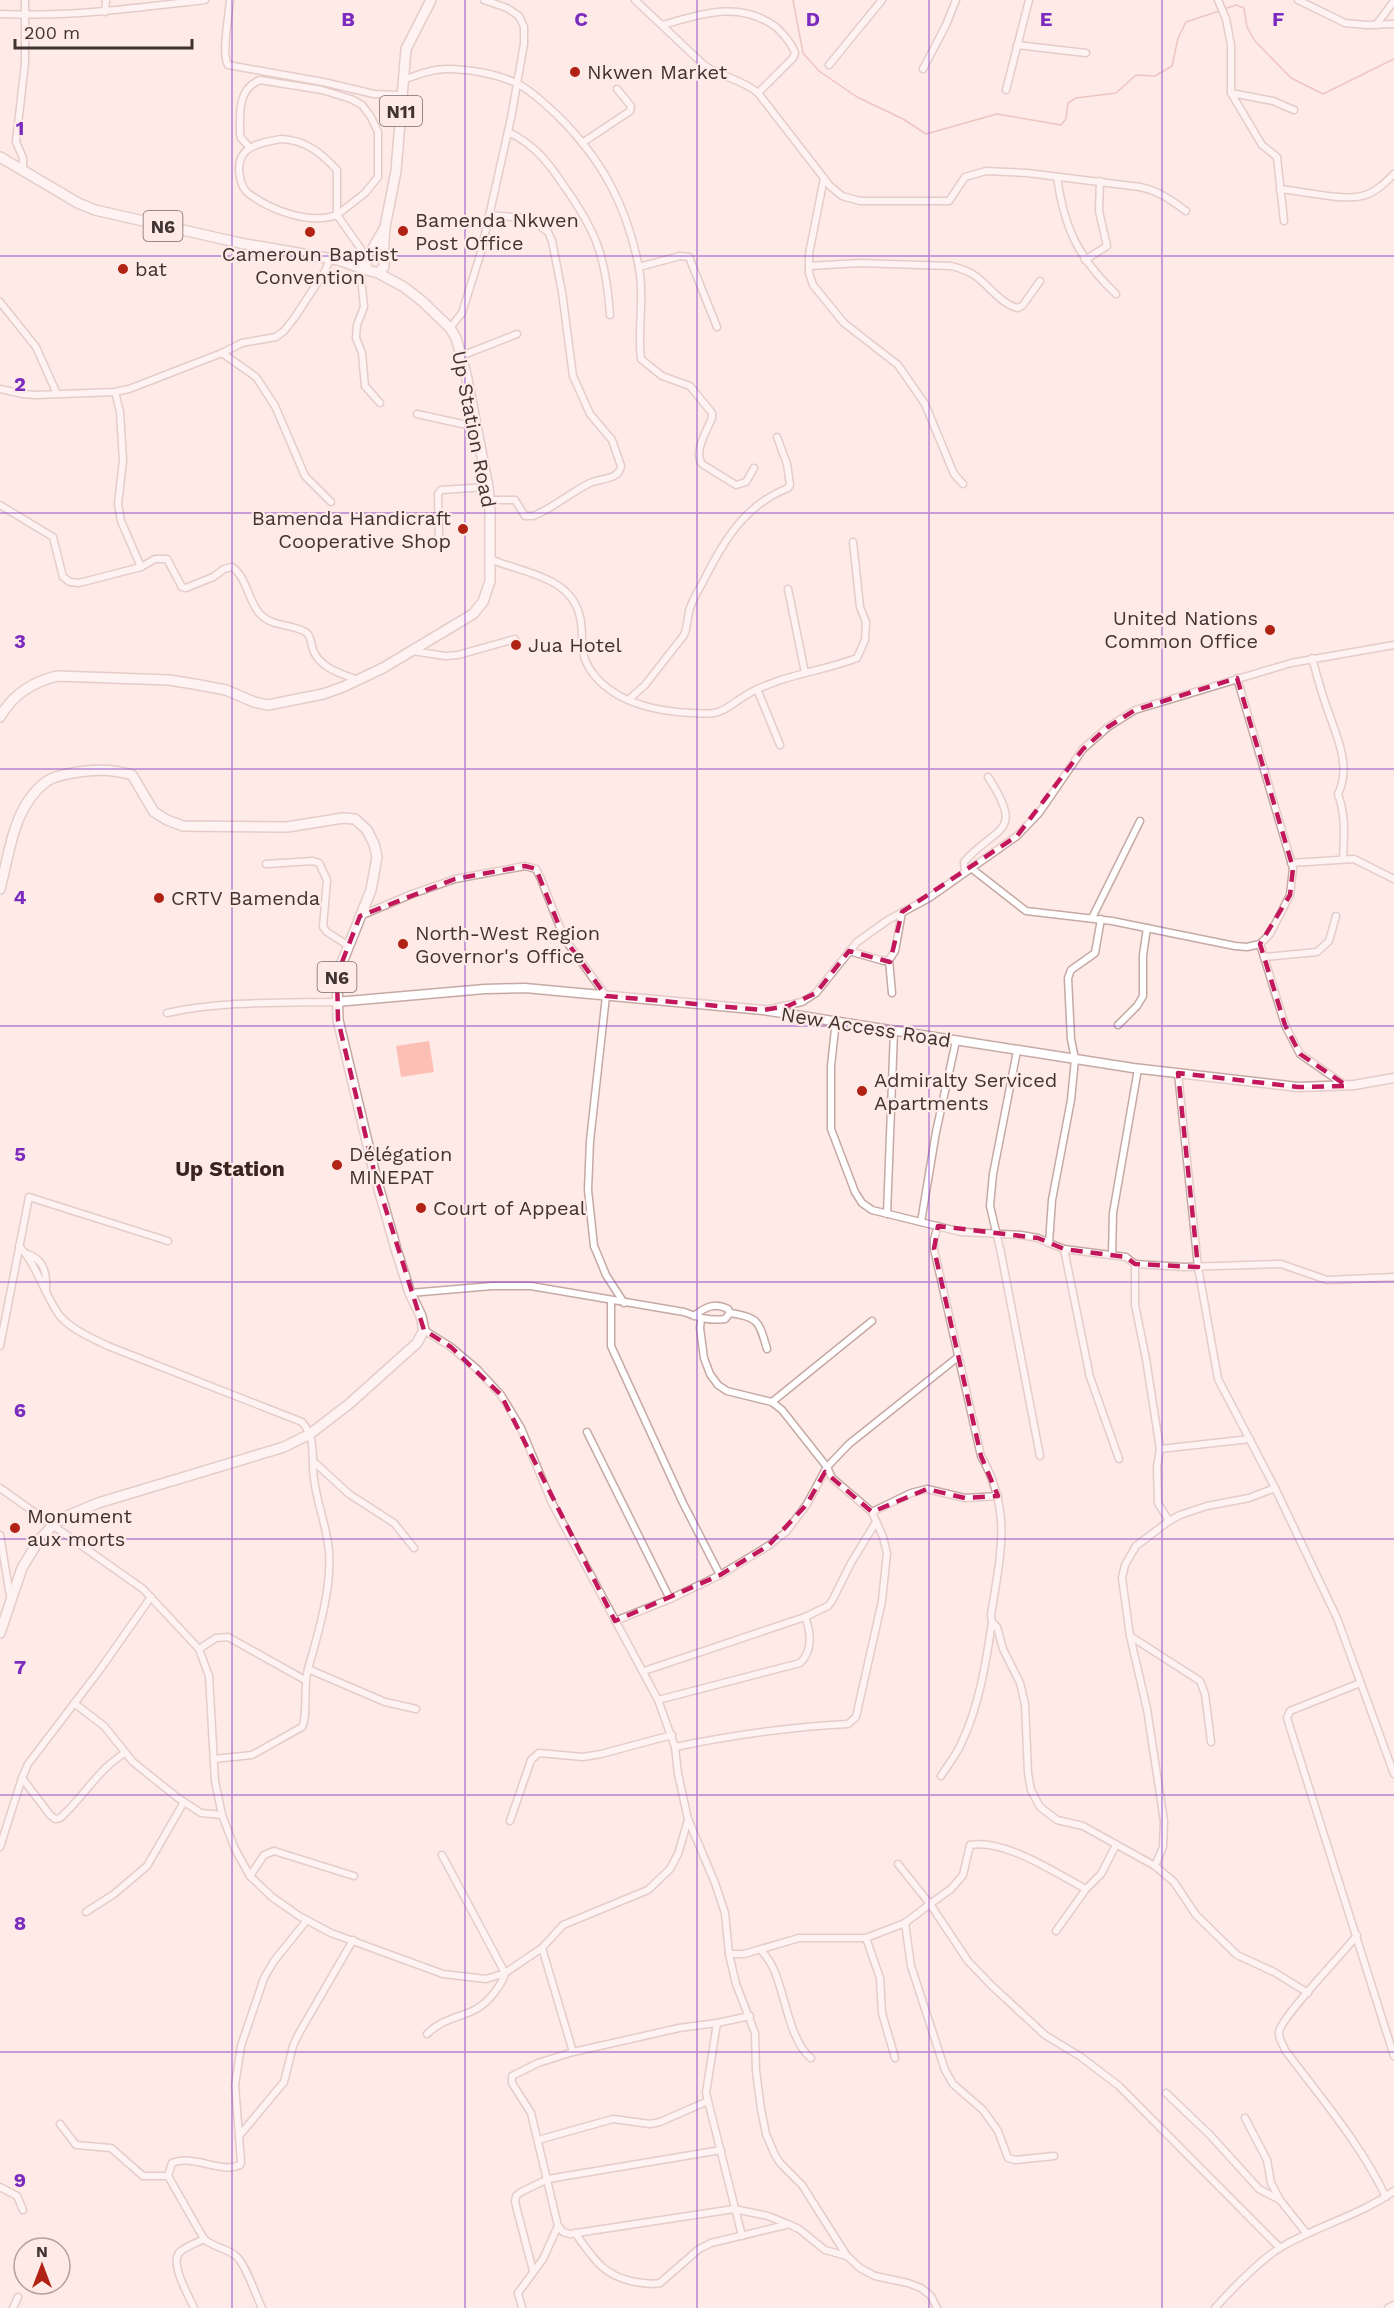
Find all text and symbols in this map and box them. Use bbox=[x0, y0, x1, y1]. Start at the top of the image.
text: B bbox=[341, 7, 355, 31]
text: C bbox=[574, 7, 588, 31]
text: D bbox=[806, 7, 820, 31]
text: E bbox=[1040, 7, 1052, 31]
text: F bbox=[1272, 7, 1284, 31]
scale bar bbox=[15, 12, 192, 50]
text: 200 m bbox=[24, 22, 80, 43]
place label: Nkwen Market bbox=[587, 60, 728, 84]
marker: Nkwen Market bbox=[568, 65, 582, 79]
road number: N11 bbox=[380, 96, 422, 126]
text: 1 bbox=[16, 116, 24, 140]
place label: Bamenda Nkwen Post Office bbox=[415, 208, 579, 255]
road number: N6 bbox=[144, 211, 182, 241]
marker: Bamenda Nkwen Post Office bbox=[396, 224, 410, 238]
marker: Cameroun Baptist Convention bbox=[303, 225, 317, 239]
place label: Cameroun Baptist Convention bbox=[222, 242, 399, 289]
place label: bat bbox=[135, 257, 167, 281]
marker: bat bbox=[116, 262, 130, 276]
street label: Up Station Road bbox=[447, 349, 501, 509]
text: 2 bbox=[14, 372, 26, 396]
place label: Bamenda Handicraft Cooperative Shop bbox=[252, 506, 452, 553]
marker: Bamenda Handicraft Cooperative Shop bbox=[456, 522, 470, 536]
place label: United Nations Common Office bbox=[1104, 606, 1258, 653]
marker: United Nations Common Office bbox=[1263, 623, 1277, 637]
text: 3 bbox=[14, 629, 26, 653]
place label: Jua Hotel bbox=[528, 633, 622, 657]
marker: Jua Hotel bbox=[509, 638, 523, 652]
text: 4 bbox=[14, 885, 27, 909]
place label: CRTV Bamenda bbox=[171, 886, 320, 910]
marker: CRTV Bamenda bbox=[152, 891, 166, 905]
place label: North-West Region Governor's Office bbox=[415, 921, 600, 968]
marker: North-West Region Governor's Office bbox=[396, 937, 410, 951]
road number: N6 bbox=[318, 962, 356, 992]
street label: New Access Road bbox=[779, 1002, 953, 1052]
place label: Admiralty Serviced Apartments bbox=[874, 1068, 1057, 1115]
marker: Admiralty Serviced Apartments bbox=[855, 1084, 869, 1098]
text: 5 bbox=[14, 1142, 26, 1166]
place label: Délégation MINEPAT bbox=[349, 1142, 452, 1189]
district label: Up Station bbox=[175, 1156, 285, 1181]
marker: Délégation MINEPAT bbox=[330, 1158, 344, 1172]
place label: Court of Appeal bbox=[433, 1196, 586, 1220]
marker: Court of Appeal bbox=[414, 1201, 428, 1215]
text: 6 bbox=[14, 1398, 26, 1422]
place label: Monument aux morts bbox=[27, 1504, 132, 1551]
marker: Monument aux morts bbox=[8, 1521, 22, 1535]
text: 7 bbox=[14, 1655, 26, 1679]
text: 8 bbox=[14, 1911, 26, 1935]
text: 9 bbox=[14, 2168, 26, 2192]
north arrow bbox=[12, 2236, 72, 2296]
text: N bbox=[36, 2242, 48, 2261]

